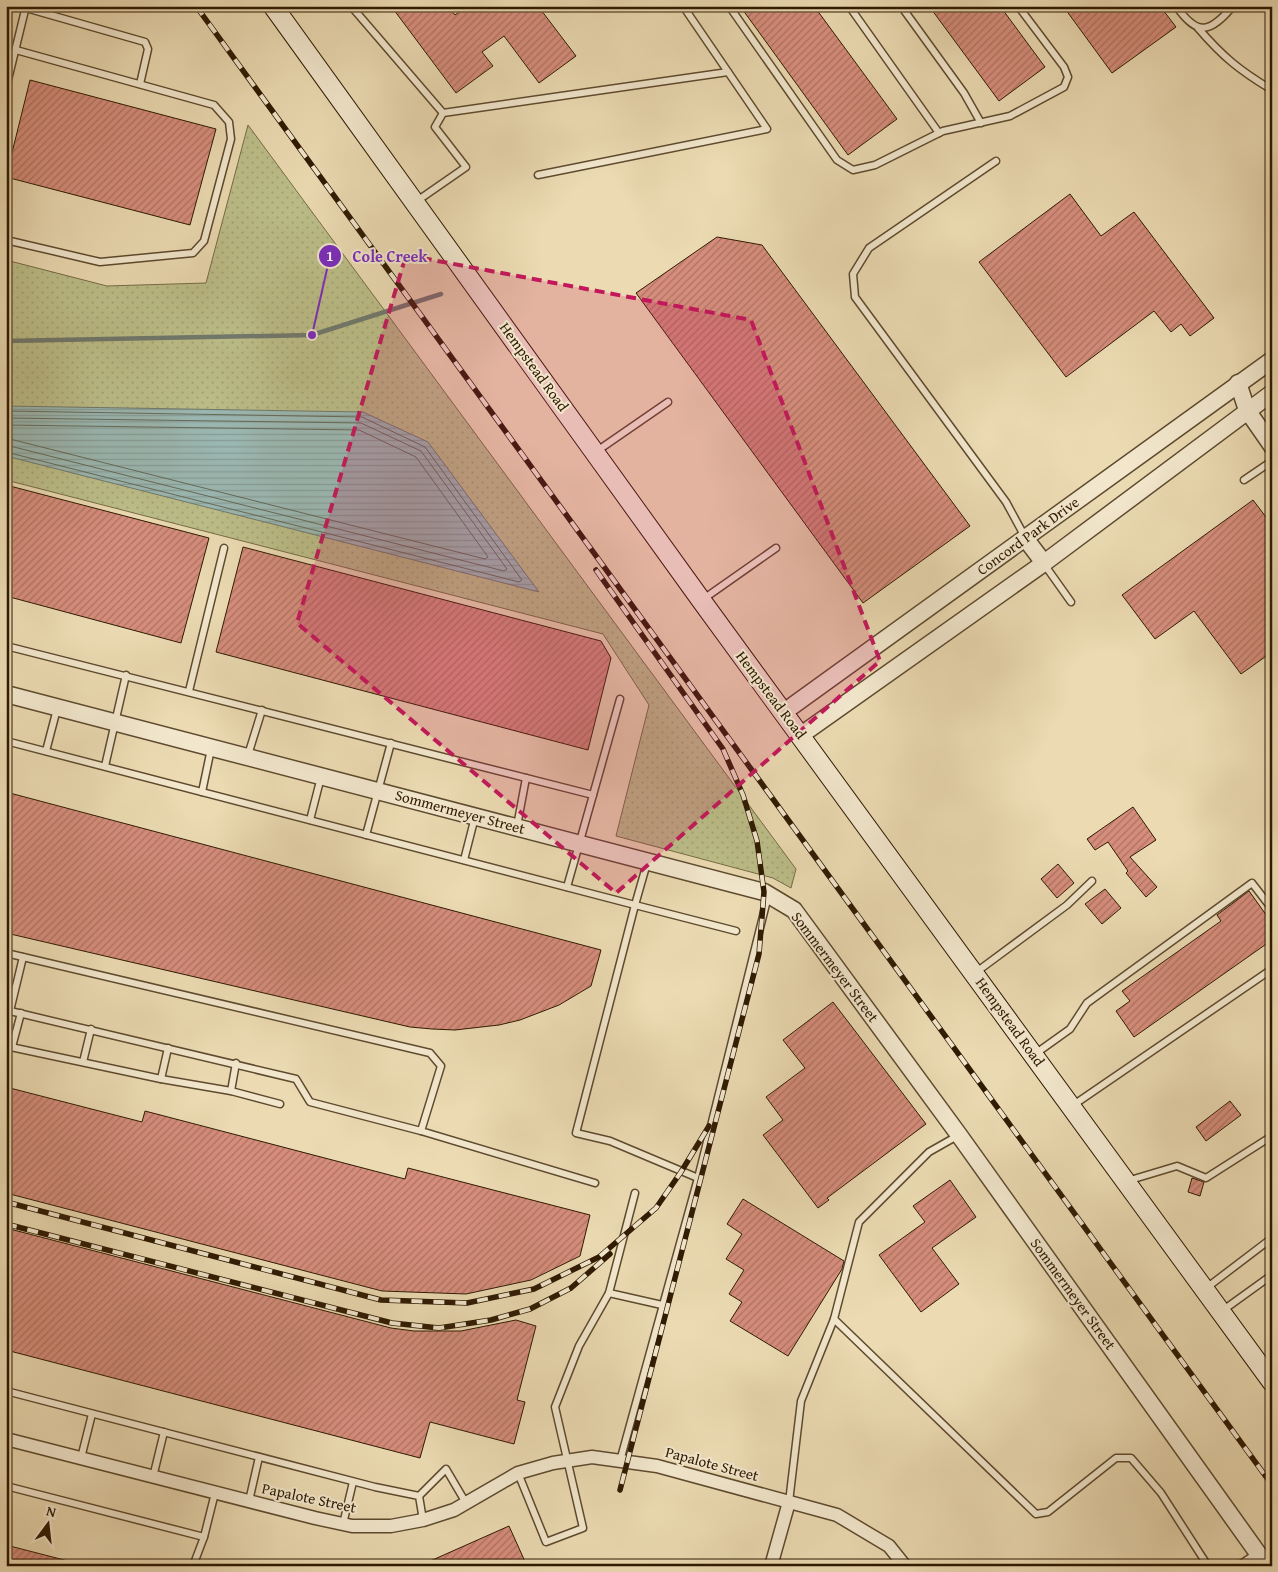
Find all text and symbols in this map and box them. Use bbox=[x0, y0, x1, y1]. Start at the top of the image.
callout: Cole Creek bbox=[318, 241, 438, 272]
text: Cole Creek bbox=[353, 244, 428, 268]
text: 1 bbox=[326, 245, 334, 266]
street label: Hempstead Road bbox=[495, 318, 574, 416]
street label: Concord Park Drive bbox=[972, 491, 1083, 580]
street label: Hempstead Road bbox=[731, 646, 812, 743]
street label: Sommermeyer Street bbox=[393, 784, 528, 839]
street label: Sommermeyer Street bbox=[787, 907, 884, 1027]
street label: Hempstead Road bbox=[971, 973, 1050, 1071]
street label: Sommermeyer Street bbox=[1026, 1233, 1122, 1355]
street label: Papalote Street bbox=[663, 1441, 762, 1486]
street label: Papalote Street bbox=[260, 1477, 359, 1518]
north arrow bbox=[22, 1500, 72, 1550]
text: N bbox=[44, 1501, 59, 1522]

